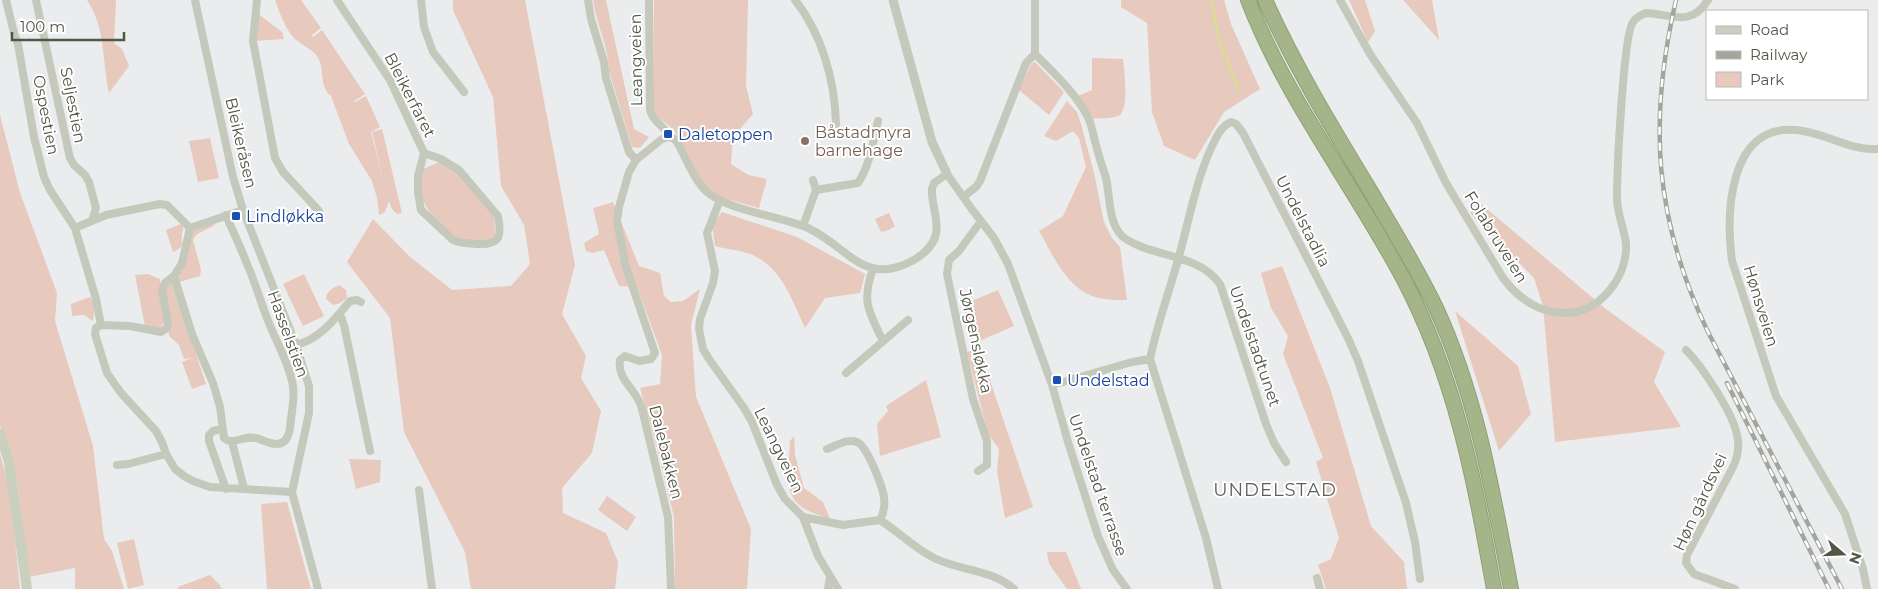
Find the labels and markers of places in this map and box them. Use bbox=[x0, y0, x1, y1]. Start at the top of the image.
place label: Båstadmyra barnehage bbox=[815, 123, 911, 160]
place label: Daletoppen bbox=[678, 125, 773, 144]
marker: Daletoppen bbox=[662, 128, 674, 140]
marker: Båstadmyra barnehage bbox=[799, 135, 811, 147]
place label: Lindløkka bbox=[246, 207, 324, 226]
marker: Lindløkka bbox=[230, 210, 242, 222]
place label: Undelstad bbox=[1067, 371, 1150, 390]
marker: Undelstad bbox=[1051, 374, 1063, 386]

